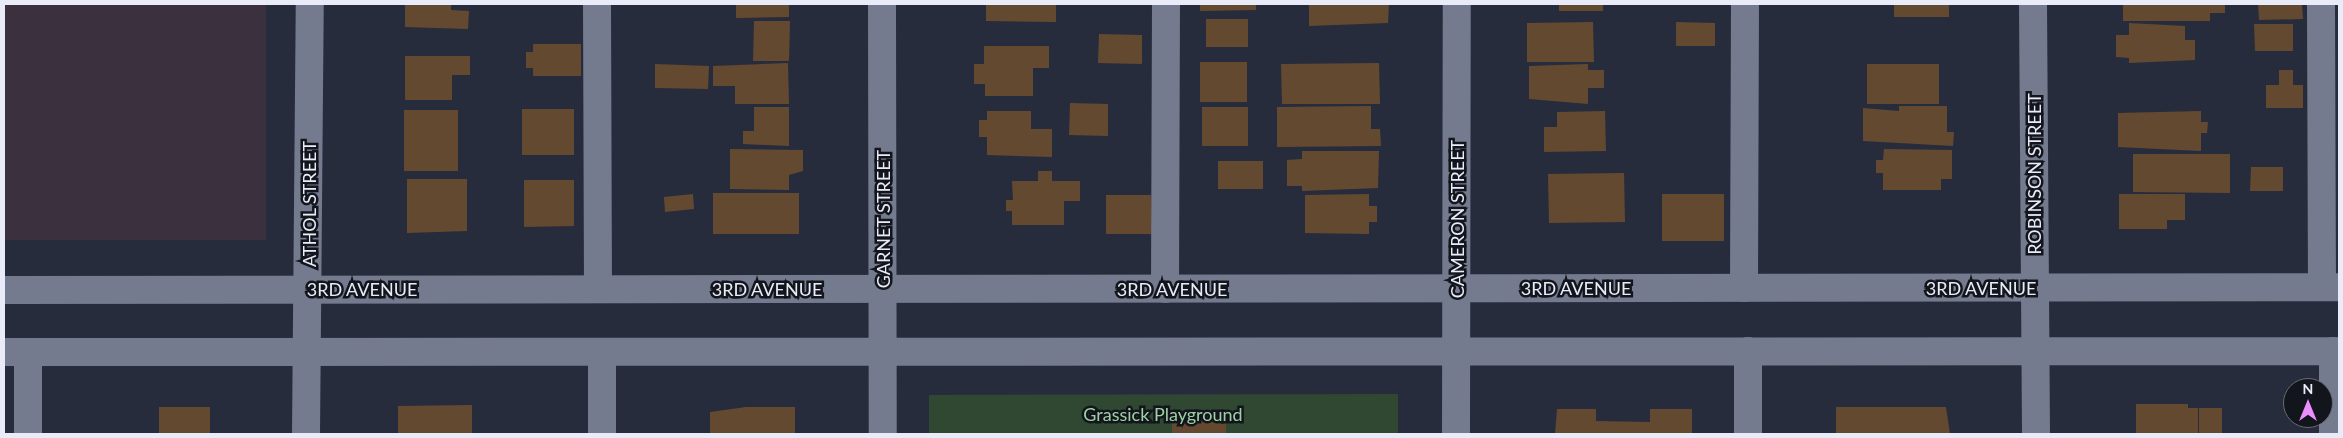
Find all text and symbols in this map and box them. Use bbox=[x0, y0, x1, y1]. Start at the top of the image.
street label: ROBINSON STREET bbox=[2023, 93, 2045, 255]
street label: CAMERON STREET bbox=[1446, 140, 1468, 298]
street label: ATHOL STREET bbox=[298, 141, 320, 267]
street label: GARNET STREET bbox=[872, 150, 894, 288]
street label: 3RD AVENUE bbox=[1520, 277, 1632, 299]
street label: 3RD AVENUE bbox=[1925, 277, 2037, 299]
street label: 3RD AVENUE bbox=[306, 278, 418, 300]
street label: 3RD AVENUE bbox=[711, 278, 823, 300]
street label: 3RD AVENUE bbox=[1116, 278, 1228, 300]
north arrow bbox=[2283, 378, 2333, 428]
text: N bbox=[2303, 380, 2313, 397]
park label: Grassick Playground bbox=[1083, 403, 1243, 425]

